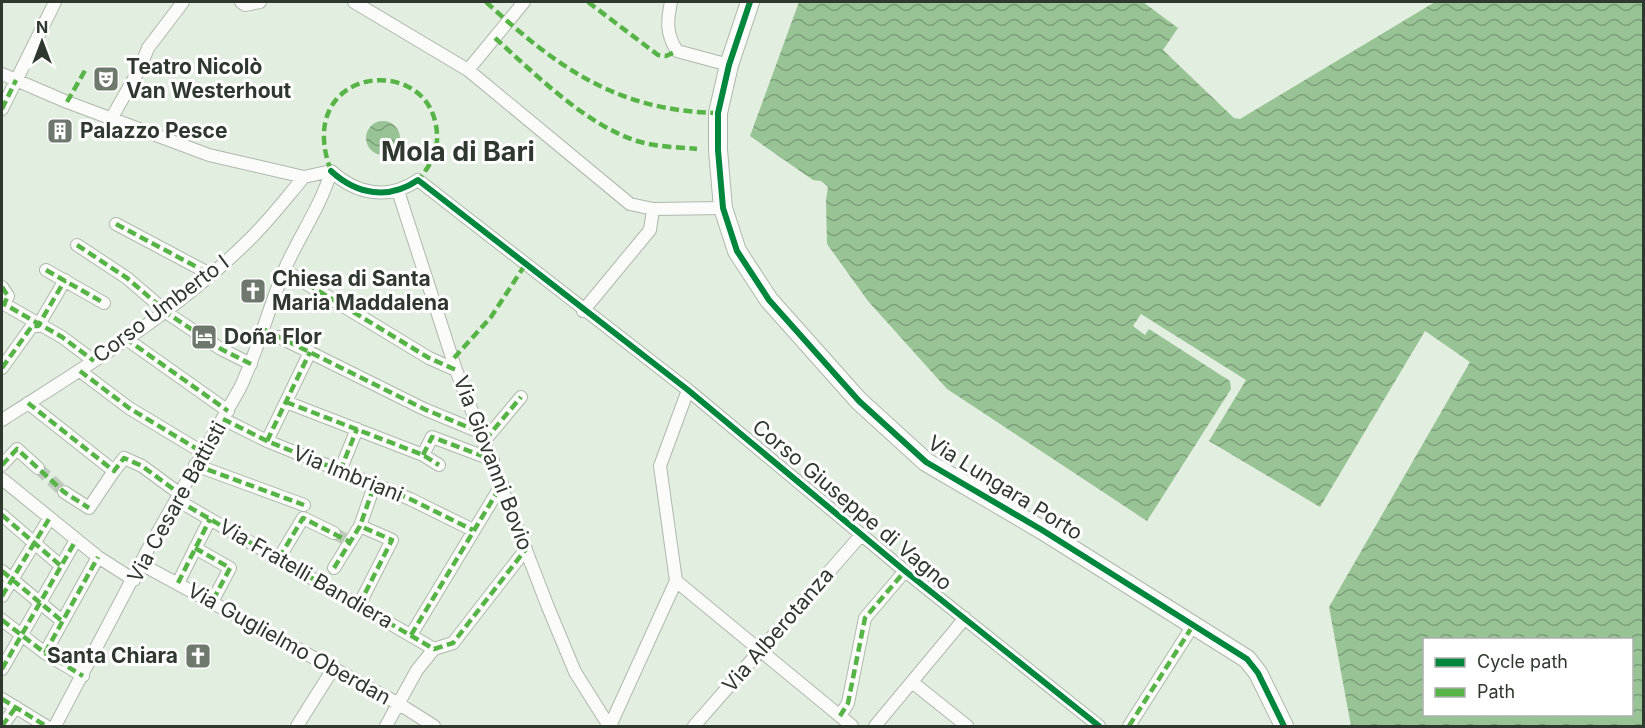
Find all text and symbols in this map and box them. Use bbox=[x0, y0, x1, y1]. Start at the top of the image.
north arrow bbox=[12, 12, 72, 72]
text: N bbox=[36, 17, 48, 37]
place label: Teatro Nicolò Van Westerhout bbox=[126, 54, 292, 103]
theatre icon: Teatro Nicolò Van Westerhout bbox=[91, 64, 121, 94]
building icon: Palazzo Pesce bbox=[45, 116, 75, 146]
place label: Palazzo Pesce bbox=[80, 118, 227, 143]
district label: Mola di Bari bbox=[381, 135, 535, 168]
street label: Corso Umberto I bbox=[88, 249, 234, 368]
place label: Chiesa di Santa Maria Maddalena bbox=[272, 266, 449, 315]
church icon: Chiesa di Santa Maria Maddalena bbox=[238, 276, 268, 306]
hotel icon: Doña Flor bbox=[189, 322, 219, 352]
place label: Doña Flor bbox=[224, 324, 322, 349]
street label: Via Giovanni Bovio bbox=[449, 372, 538, 554]
street label: Corso Giuseppe di Vagno bbox=[747, 414, 957, 595]
street label: Via Cesare Battisti bbox=[122, 417, 231, 587]
street label: Via Lungara Porto bbox=[923, 430, 1087, 545]
street label: Via Imbriani bbox=[289, 440, 407, 507]
street label: Via Fratelli Bandiera bbox=[215, 514, 398, 634]
street label: Via Alberotanza bbox=[717, 562, 838, 697]
street label: Via Guglielmo Oberdan bbox=[183, 577, 395, 710]
legend bbox=[1423, 638, 1633, 716]
church icon: Santa Chiara bbox=[183, 641, 213, 671]
place label: Santa Chiara bbox=[47, 643, 178, 668]
text: Cycle path bbox=[1477, 651, 1568, 672]
text: Path bbox=[1477, 681, 1515, 702]

